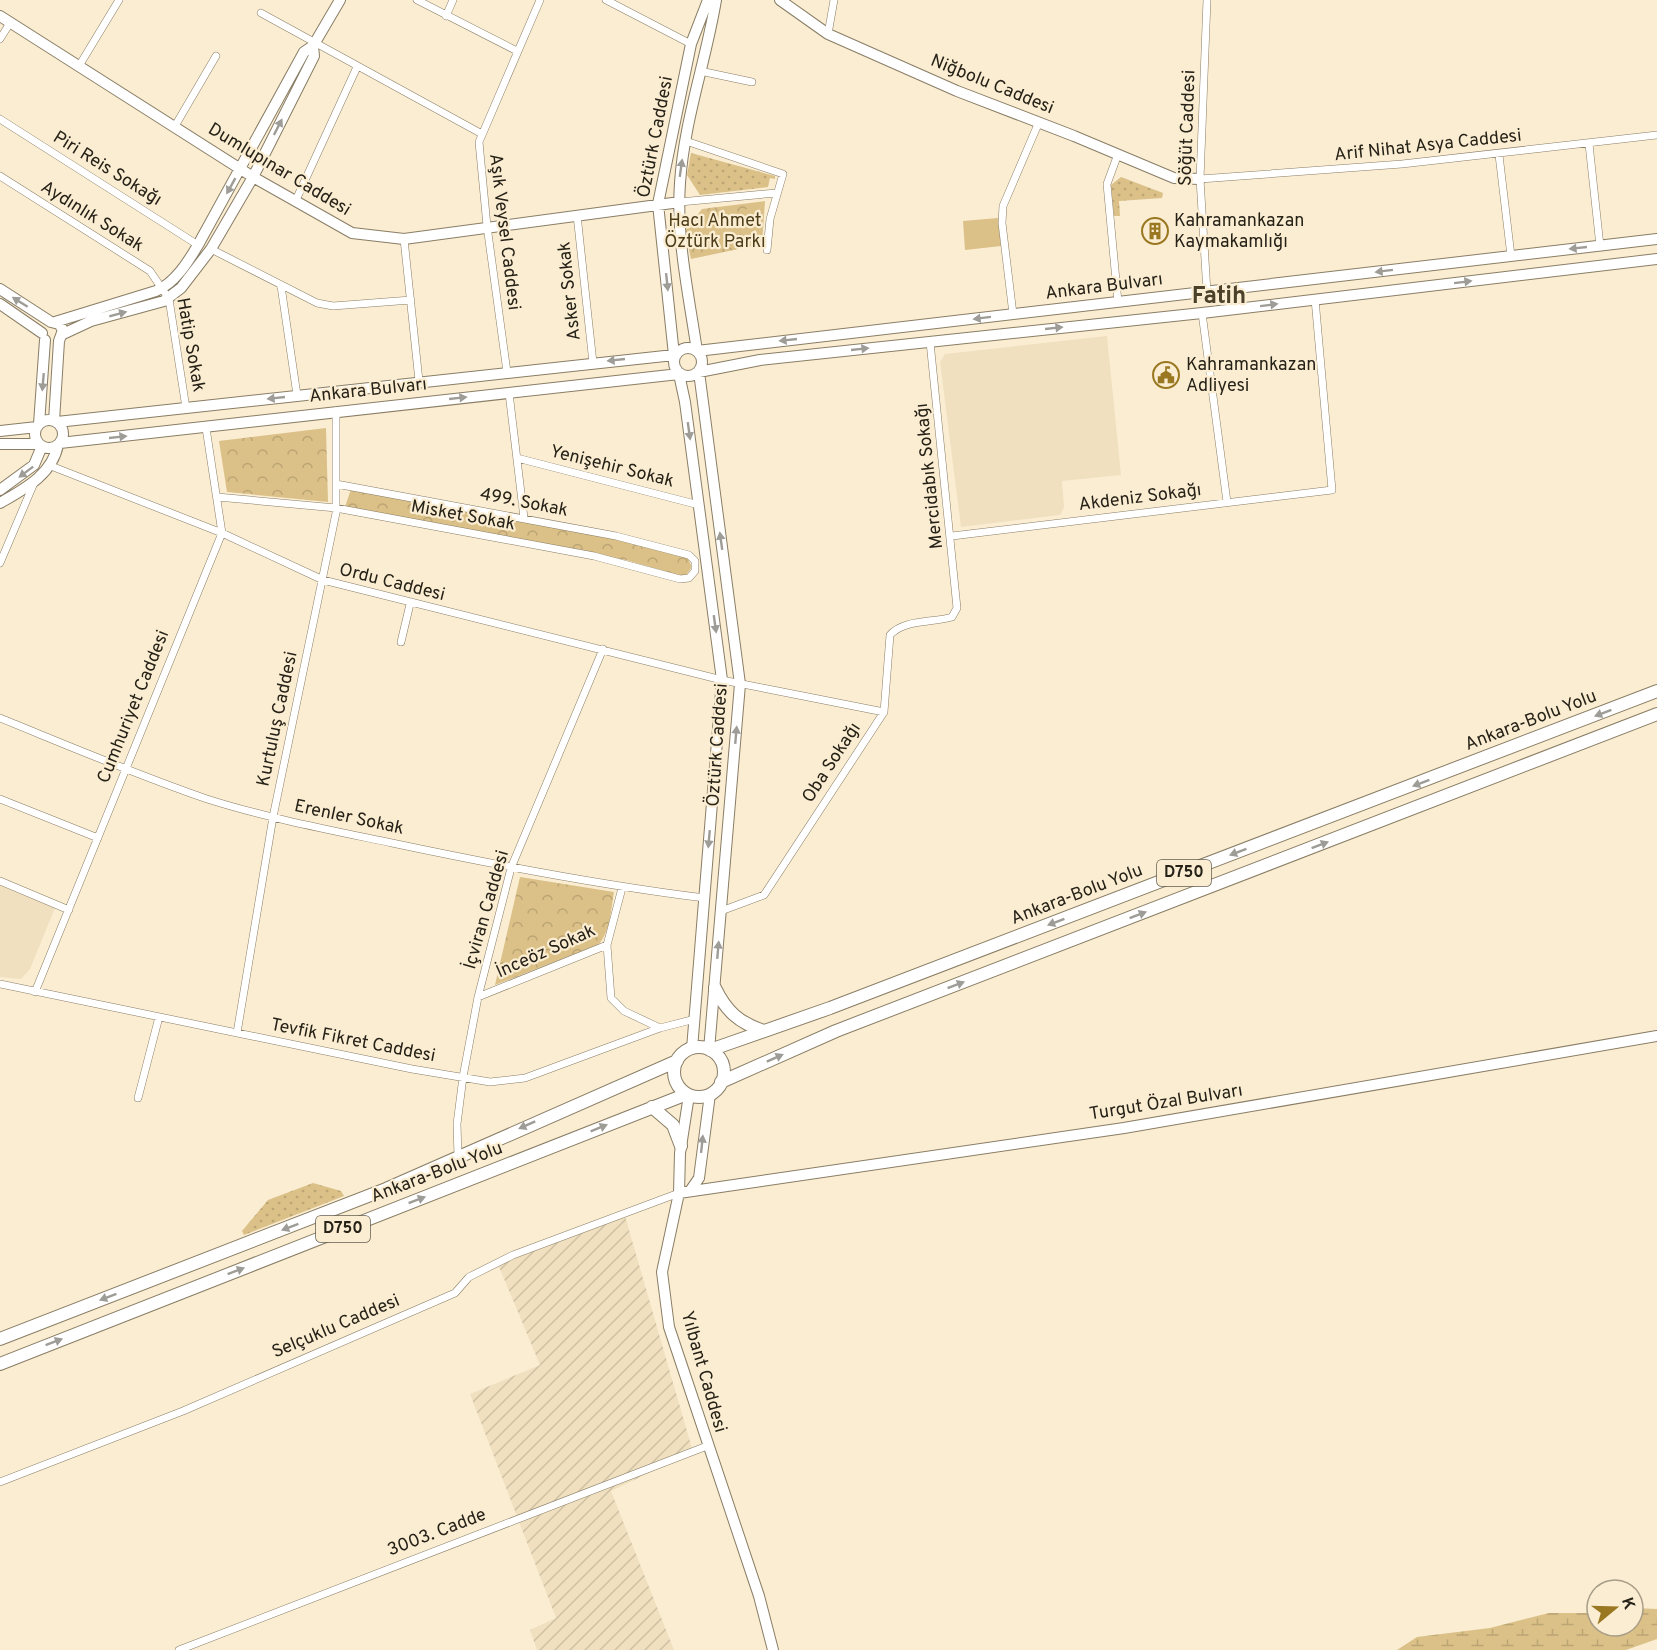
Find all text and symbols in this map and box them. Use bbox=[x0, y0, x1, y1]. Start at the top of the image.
street label: Niğbolu Caddesi bbox=[927, 50, 1057, 120]
street label: Söğüt Caddesi bbox=[1174, 69, 1202, 187]
street label: Öztürk Caddesi bbox=[631, 74, 679, 200]
street label: Dumlupınar Caddesi bbox=[203, 118, 355, 222]
one-way arrow bbox=[274, 119, 283, 136]
street label: Arif Nihat Asya Caddesi bbox=[1333, 125, 1523, 167]
street label: Piri Reis Sokağı bbox=[48, 126, 166, 212]
street label: Aşık Veysel Caddesi bbox=[483, 152, 525, 312]
one-way arrow bbox=[677, 158, 686, 177]
street label: Aydınlık Sokak bbox=[36, 176, 148, 258]
one-way arrow bbox=[226, 178, 237, 194]
park label: Hacı Ahmet Öztürk Parkı bbox=[664, 210, 766, 254]
place label: Kahramankazan Kaymakamlığı bbox=[1174, 210, 1304, 254]
building icon: Kahramankazan Kaymakamlığı bbox=[1140, 216, 1170, 246]
street label: Asker Sokak bbox=[553, 240, 587, 342]
one-way arrow bbox=[1569, 243, 1588, 253]
one-way arrow bbox=[1375, 266, 1394, 275]
street label: Ankara Bulvarı bbox=[1044, 268, 1164, 306]
one-way arrow bbox=[662, 273, 671, 292]
one-way arrow bbox=[1453, 277, 1472, 287]
district label: Fatih bbox=[1192, 282, 1246, 312]
one-way arrow bbox=[11, 296, 28, 307]
street label: Hatip Sokak bbox=[170, 296, 210, 394]
one-way arrow bbox=[1259, 300, 1278, 309]
one-way arrow bbox=[109, 309, 127, 319]
one-way arrow bbox=[973, 313, 992, 322]
one-way arrow bbox=[1045, 323, 1064, 333]
one-way arrow bbox=[779, 335, 798, 344]
one-way arrow bbox=[851, 344, 870, 354]
place label: Kahramankazan Adliyesi bbox=[1186, 354, 1316, 398]
one-way arrow bbox=[607, 355, 626, 365]
public building icon: Kahramankazan Adliyesi bbox=[1151, 360, 1181, 390]
one-way arrow bbox=[38, 372, 48, 391]
street label: Ankara Bulvarı bbox=[308, 373, 428, 409]
one-way arrow bbox=[267, 393, 286, 402]
one-way arrow bbox=[449, 393, 468, 403]
street label: Mercidabık Sokağı bbox=[911, 402, 949, 550]
one-way arrow bbox=[685, 422, 694, 441]
one-way arrow bbox=[109, 432, 128, 442]
street label: Yenişehir Sokak bbox=[548, 440, 676, 494]
one-way arrow bbox=[18, 465, 33, 477]
street label: Akdeniz Sokağı bbox=[1077, 479, 1203, 517]
street label: 499. Sokak bbox=[478, 483, 570, 523]
street label: Misket Sokak bbox=[409, 495, 517, 537]
one-way arrow bbox=[717, 532, 726, 551]
street label: Ordu Caddesi bbox=[337, 559, 447, 607]
one-way arrow bbox=[710, 615, 719, 634]
street label: Cumhuriyet Caddesi bbox=[93, 627, 175, 787]
street label: Kurtuluş Caddesi bbox=[252, 649, 304, 789]
street label: Öztürk Caddesi bbox=[700, 682, 734, 807]
street label: Ankara-Bolu Yolu bbox=[1462, 685, 1600, 757]
one-way arrow bbox=[1593, 708, 1611, 718]
street label: Oba Sokağı bbox=[797, 718, 867, 808]
one-way arrow bbox=[731, 725, 741, 744]
one-way arrow bbox=[1411, 778, 1429, 788]
street label: Erenler Sokak bbox=[292, 795, 406, 841]
one-way arrow bbox=[705, 830, 714, 849]
one-way arrow bbox=[1311, 840, 1329, 850]
street label: İçviran Caddesi bbox=[457, 847, 515, 972]
one-way arrow bbox=[1229, 848, 1247, 858]
street label: Ankara-Bolu Yolu bbox=[1008, 859, 1146, 931]
road number: D750 bbox=[1157, 860, 1211, 886]
one-way arrow bbox=[1129, 910, 1147, 920]
one-way arrow bbox=[1047, 917, 1065, 927]
street label: İnceöz Sokak bbox=[492, 918, 599, 984]
one-way arrow bbox=[713, 941, 723, 960]
one-way arrow bbox=[947, 980, 965, 990]
street label: Tevfik Fikret Caddesi bbox=[269, 1014, 437, 1068]
one-way arrow bbox=[766, 1053, 784, 1062]
street label: Turgut Özal Bulvarı bbox=[1087, 1078, 1244, 1126]
one-way arrow bbox=[518, 1121, 535, 1130]
one-way arrow bbox=[590, 1123, 608, 1132]
one-way arrow bbox=[697, 1134, 707, 1153]
street label: Ankara-Bolu Yolu bbox=[368, 1137, 506, 1209]
one-way arrow bbox=[409, 1194, 427, 1204]
road number: D750 bbox=[316, 1216, 370, 1242]
one-way arrow bbox=[280, 1222, 298, 1232]
one-way arrow bbox=[227, 1266, 245, 1275]
street label: Selçuklu Caddesi bbox=[269, 1290, 403, 1364]
one-way arrow bbox=[99, 1293, 117, 1302]
street label: Yılbant Caddesi bbox=[675, 1309, 731, 1435]
one-way arrow bbox=[46, 1337, 64, 1347]
street label: 3003. Cadde bbox=[384, 1504, 490, 1562]
north arrow bbox=[1585, 1578, 1645, 1638]
text: K bbox=[1616, 1595, 1639, 1612]

